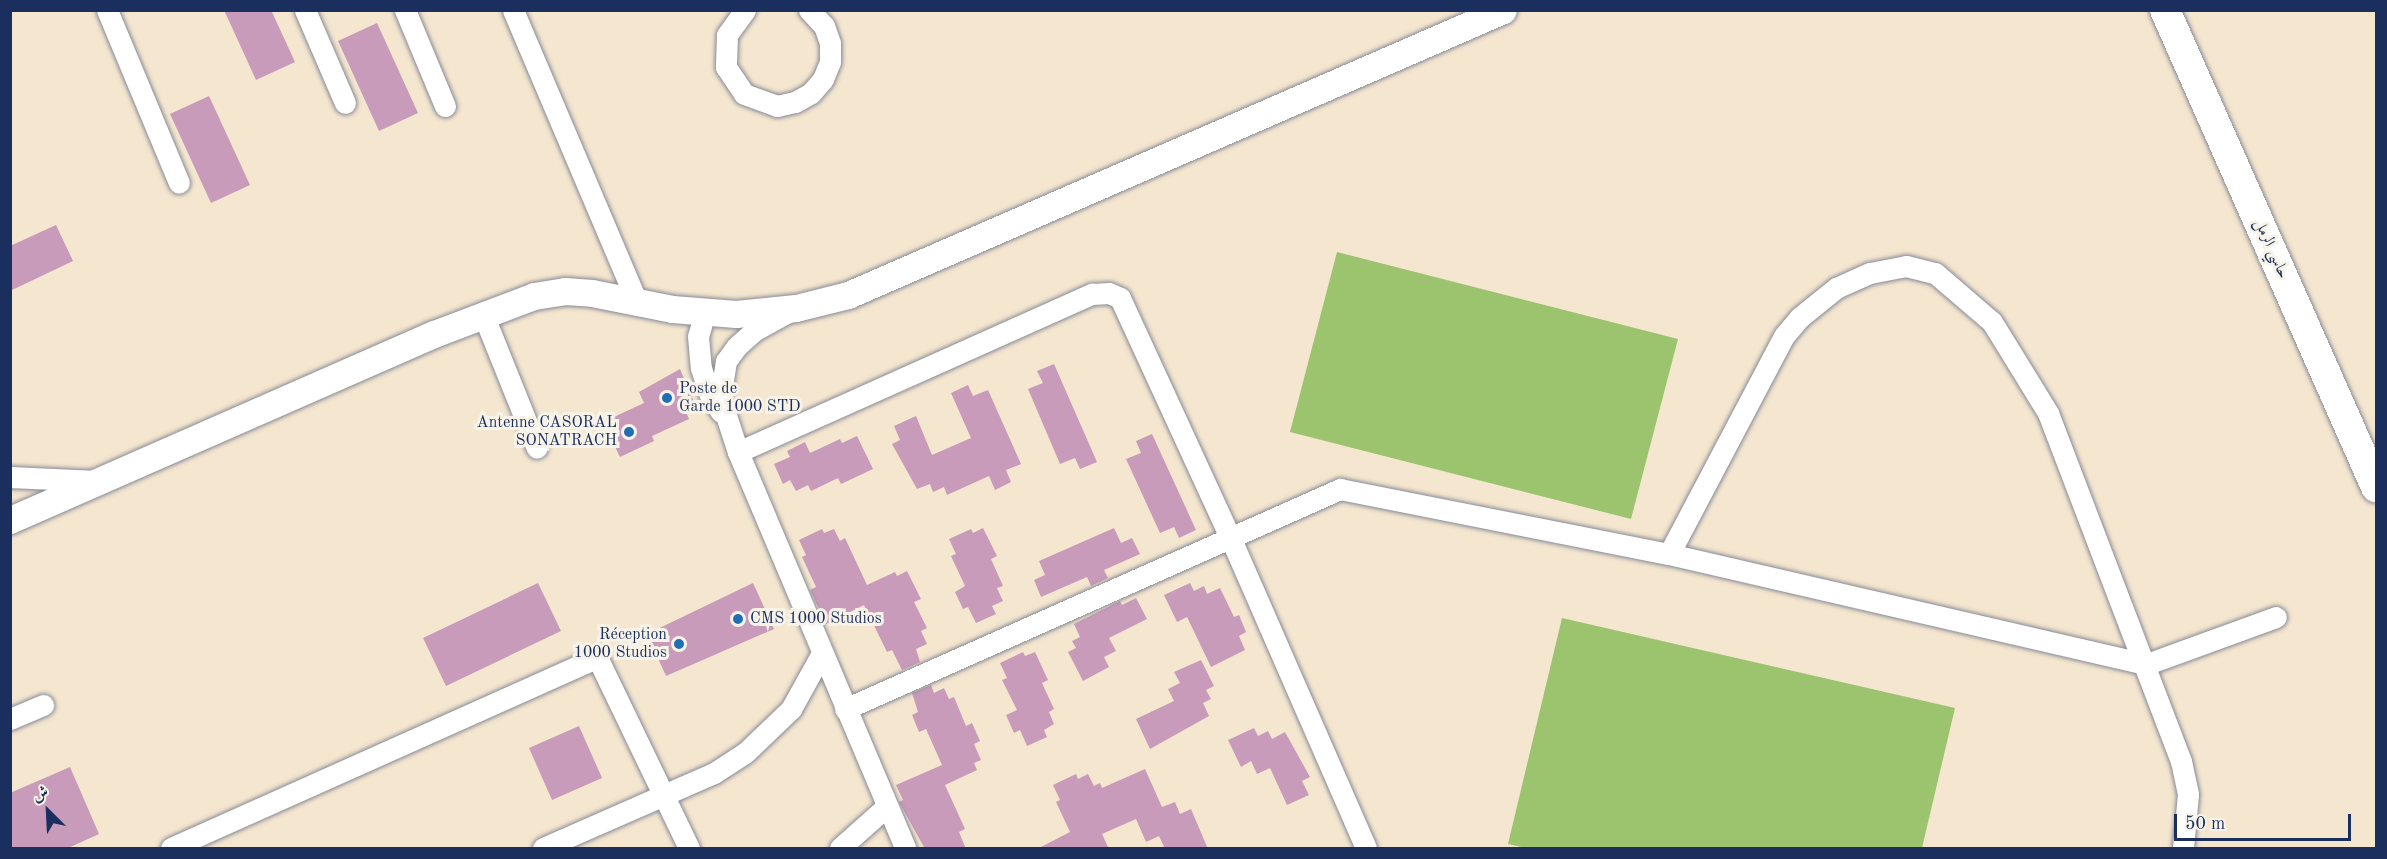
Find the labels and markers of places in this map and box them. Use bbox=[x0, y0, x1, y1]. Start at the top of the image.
place label: Poste de Garde 1000 STD bbox=[679, 379, 801, 417]
marker: Poste de Garde 1000 STD bbox=[660, 391, 674, 405]
place label: Antenne CASORAL SONATRACH bbox=[476, 413, 617, 451]
marker: Antenne CASORAL SONATRACH bbox=[622, 425, 636, 439]
place label: CMS 1000 Studios bbox=[750, 609, 882, 629]
marker: CMS 1000 Studios bbox=[731, 612, 745, 626]
place label: Réception 1000 Studios bbox=[574, 625, 667, 663]
marker: Réception 1000 Studios bbox=[672, 637, 686, 651]

